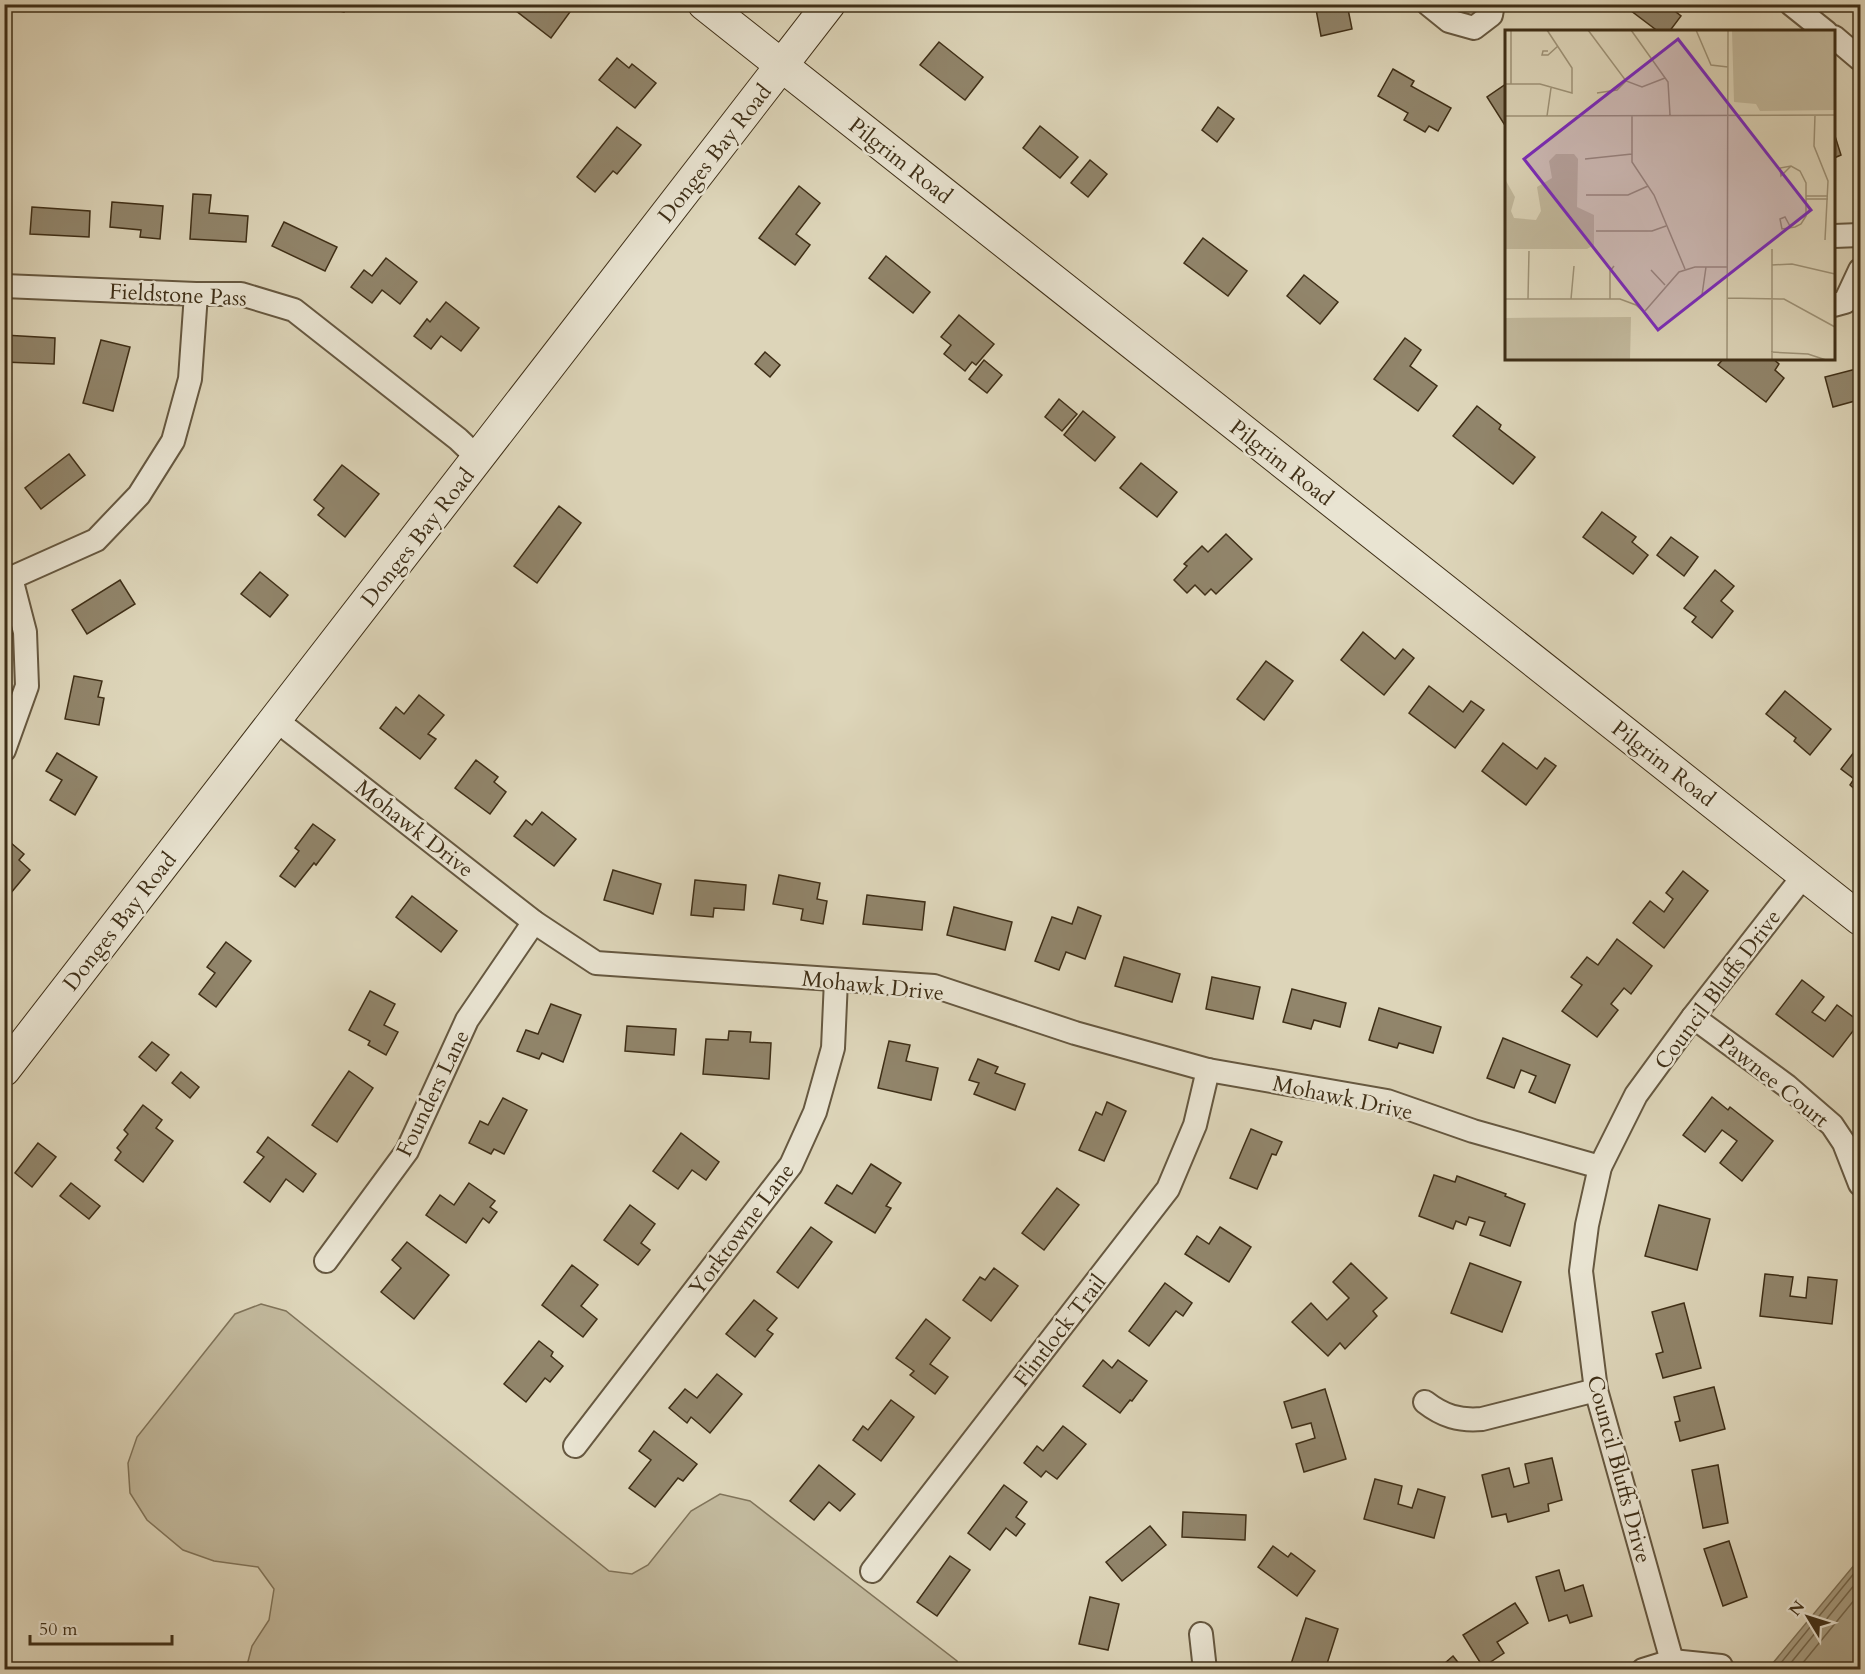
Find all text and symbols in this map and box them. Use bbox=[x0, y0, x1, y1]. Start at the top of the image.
inset map bbox=[1505, 30, 1835, 360]
street label: Donges Bay Road bbox=[651, 78, 779, 229]
street label: Pilgrim Road bbox=[842, 111, 959, 211]
street label: Fieldstone Pass bbox=[108, 276, 248, 314]
street label: Pilgrim Road bbox=[1223, 413, 1340, 513]
street label: Donges Bay Road bbox=[354, 462, 482, 613]
street label: Pilgrim Road bbox=[1605, 714, 1722, 814]
street label: Mohawk Drive bbox=[349, 773, 480, 885]
street label: Donges Bay Road bbox=[56, 846, 184, 997]
street label: Council Bluffs Drive bbox=[1648, 903, 1788, 1076]
street label: Mohawk Drive bbox=[800, 964, 945, 1008]
street label: Founders Lane bbox=[389, 1025, 476, 1162]
street label: Pawnee Court bbox=[1712, 1027, 1835, 1135]
street label: Mohawk Drive bbox=[1270, 1068, 1416, 1127]
street label: Yorktowne Lane bbox=[682, 1157, 801, 1302]
street label: Flintlock Trail bbox=[1007, 1268, 1113, 1393]
street label: Council Bluffs Drive bbox=[1580, 1372, 1659, 1567]
north arrow bbox=[1778, 1587, 1838, 1647]
text: N bbox=[1784, 1596, 1810, 1621]
scale bar bbox=[30, 1608, 172, 1646]
text: 50 m bbox=[39, 1617, 78, 1642]

